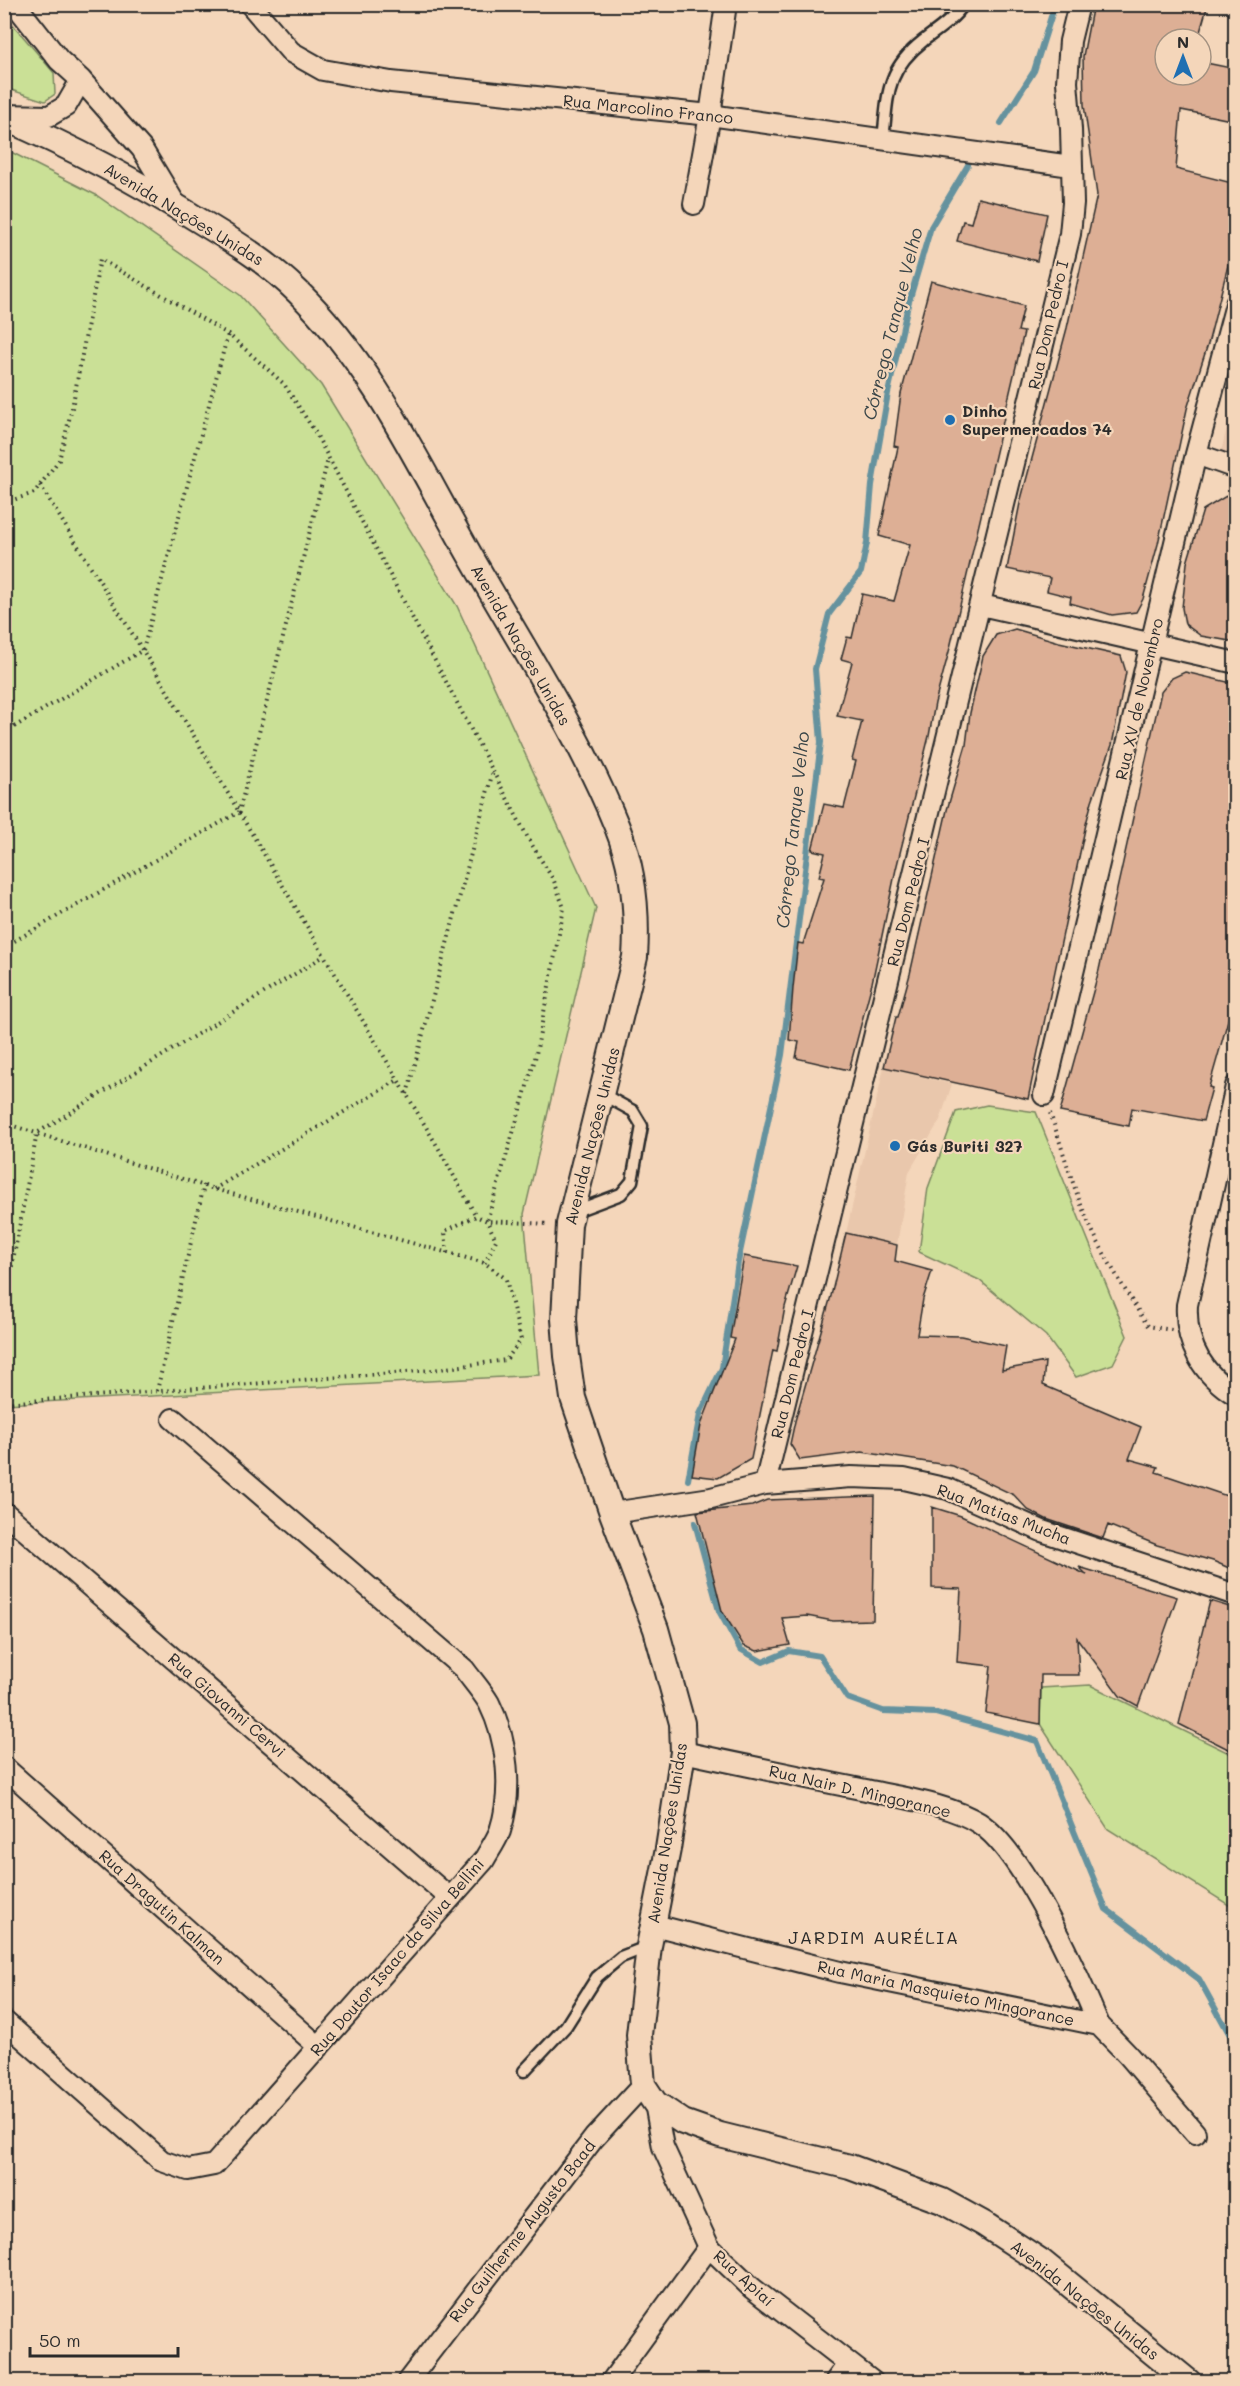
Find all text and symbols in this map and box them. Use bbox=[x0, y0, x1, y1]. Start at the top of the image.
north arrow bbox=[1153, 27, 1213, 87]
text: N bbox=[1177, 31, 1189, 52]
street label: Rua Marcolino Franco bbox=[562, 89, 734, 128]
street label: Avenida Nações Unidas bbox=[101, 158, 268, 270]
water label: Córrego Tanque Velho bbox=[856, 225, 928, 423]
street label: Rua Dom Pedro I bbox=[1022, 258, 1073, 392]
place label: Dinho Supermercados 74 bbox=[962, 400, 1112, 439]
marker: Dinho Supermercados 74 bbox=[943, 413, 957, 427]
street label: Avenida Nações Unidas bbox=[467, 560, 576, 729]
street label: Rua XV de Novembro bbox=[1110, 616, 1167, 782]
water label: Córrego Tanque Velho bbox=[770, 730, 814, 929]
street label: Rua Dom Pedro I bbox=[881, 835, 934, 968]
street label: Avenida Nações Unidas bbox=[559, 1045, 624, 1227]
place label: Gás Buriti 327 bbox=[907, 1135, 1022, 1156]
marker: Gás Buriti 327 bbox=[888, 1139, 902, 1153]
street label: Rua Dom Pedro I bbox=[765, 1307, 818, 1440]
street label: Rua Matias Mucha bbox=[934, 1478, 1074, 1549]
street label: Rua Giovanni Cervi bbox=[164, 1648, 291, 1762]
street label: Avenida Nações Unidas bbox=[642, 1741, 691, 1925]
street label: Rua Nair D. Mingorance bbox=[767, 1759, 953, 1822]
street label: Rua Dragutin Kalman bbox=[95, 1845, 230, 1969]
street label: Rua Doutor Isaac da Silva Bellini bbox=[305, 1853, 488, 2060]
district label: JARDIM AURÉLIA bbox=[788, 1925, 960, 1949]
street label: Rua Maria Masquieto Mingorance bbox=[816, 1955, 1077, 2030]
street label: Rua Guilherme Augusto Baad bbox=[444, 2135, 599, 2326]
street label: Avenida Nações Unidas bbox=[1007, 2235, 1164, 2364]
street label: Rua Apiaí bbox=[709, 2245, 779, 2311]
scale bar bbox=[30, 2320, 178, 2358]
text: 50 m bbox=[39, 2328, 81, 2352]

